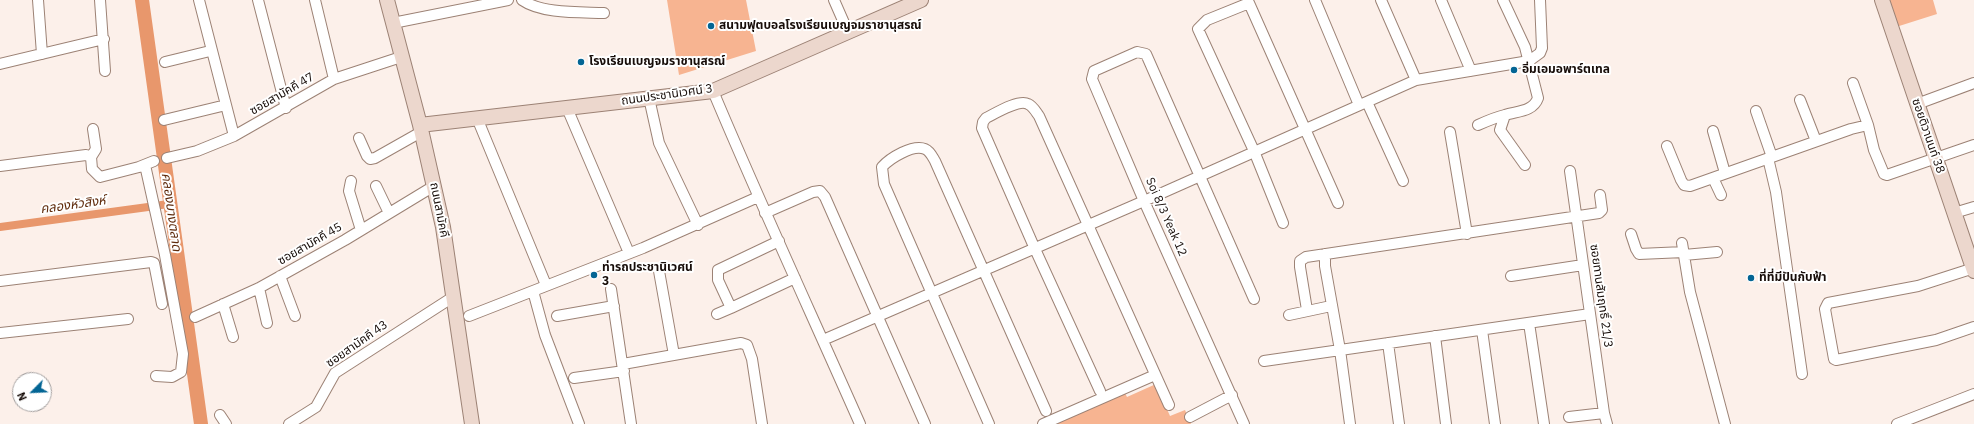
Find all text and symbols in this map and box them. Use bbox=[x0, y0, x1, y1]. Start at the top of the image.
place label: สนามฟุตบอลโรงเรียนเบญจมราชานุสรณ์ bbox=[719, 19, 922, 33]
marker: สนามฟุตบอลโรงเรียนเบญจมราชานุสรณ์ bbox=[706, 21, 716, 31]
place label: โรงเรียนเบญจมราชานุสรณ์ bbox=[589, 55, 725, 69]
marker: โรงเรียนเบญจมราชานุสรณ์ bbox=[576, 57, 586, 67]
place label: อิ่มเอมอพาร์ตเทล bbox=[1522, 63, 1610, 77]
marker: อิ่มเอมอพาร์ตเทล bbox=[1509, 65, 1519, 75]
street label: ซอยสามัคคี 47 bbox=[247, 70, 317, 118]
street label: ถนนประชานิเวศน์ 3 bbox=[620, 81, 714, 109]
street label: ซอยติวานนท์ 38 bbox=[1908, 97, 1948, 175]
water label: คลองบางตลาด bbox=[158, 172, 184, 252]
street label: Soi 8/3 Yeak 12 bbox=[1142, 176, 1190, 258]
street label: ถนนสามัคคี bbox=[427, 181, 451, 239]
water label: คลองหัวสิงห์ bbox=[39, 193, 107, 217]
street label: ซอยสามัคคี 45 bbox=[275, 220, 345, 268]
street label: ซอยทานสัมฤทธิ์ 21/3 bbox=[1587, 243, 1615, 349]
place label: ท่ารถประชานิเวศน์ 3 bbox=[602, 261, 693, 289]
marker: ท่ารถประชานิเวศน์ 3 bbox=[589, 270, 599, 280]
place label: ที่ที่มีปันกับฟ้า bbox=[1759, 271, 1827, 285]
marker: ที่ที่มีปันกับฟ้า bbox=[1746, 273, 1756, 283]
street label: ซอยสามัคคี 43 bbox=[323, 318, 391, 370]
north arrow bbox=[12, 372, 52, 412]
text: N bbox=[14, 390, 30, 403]

